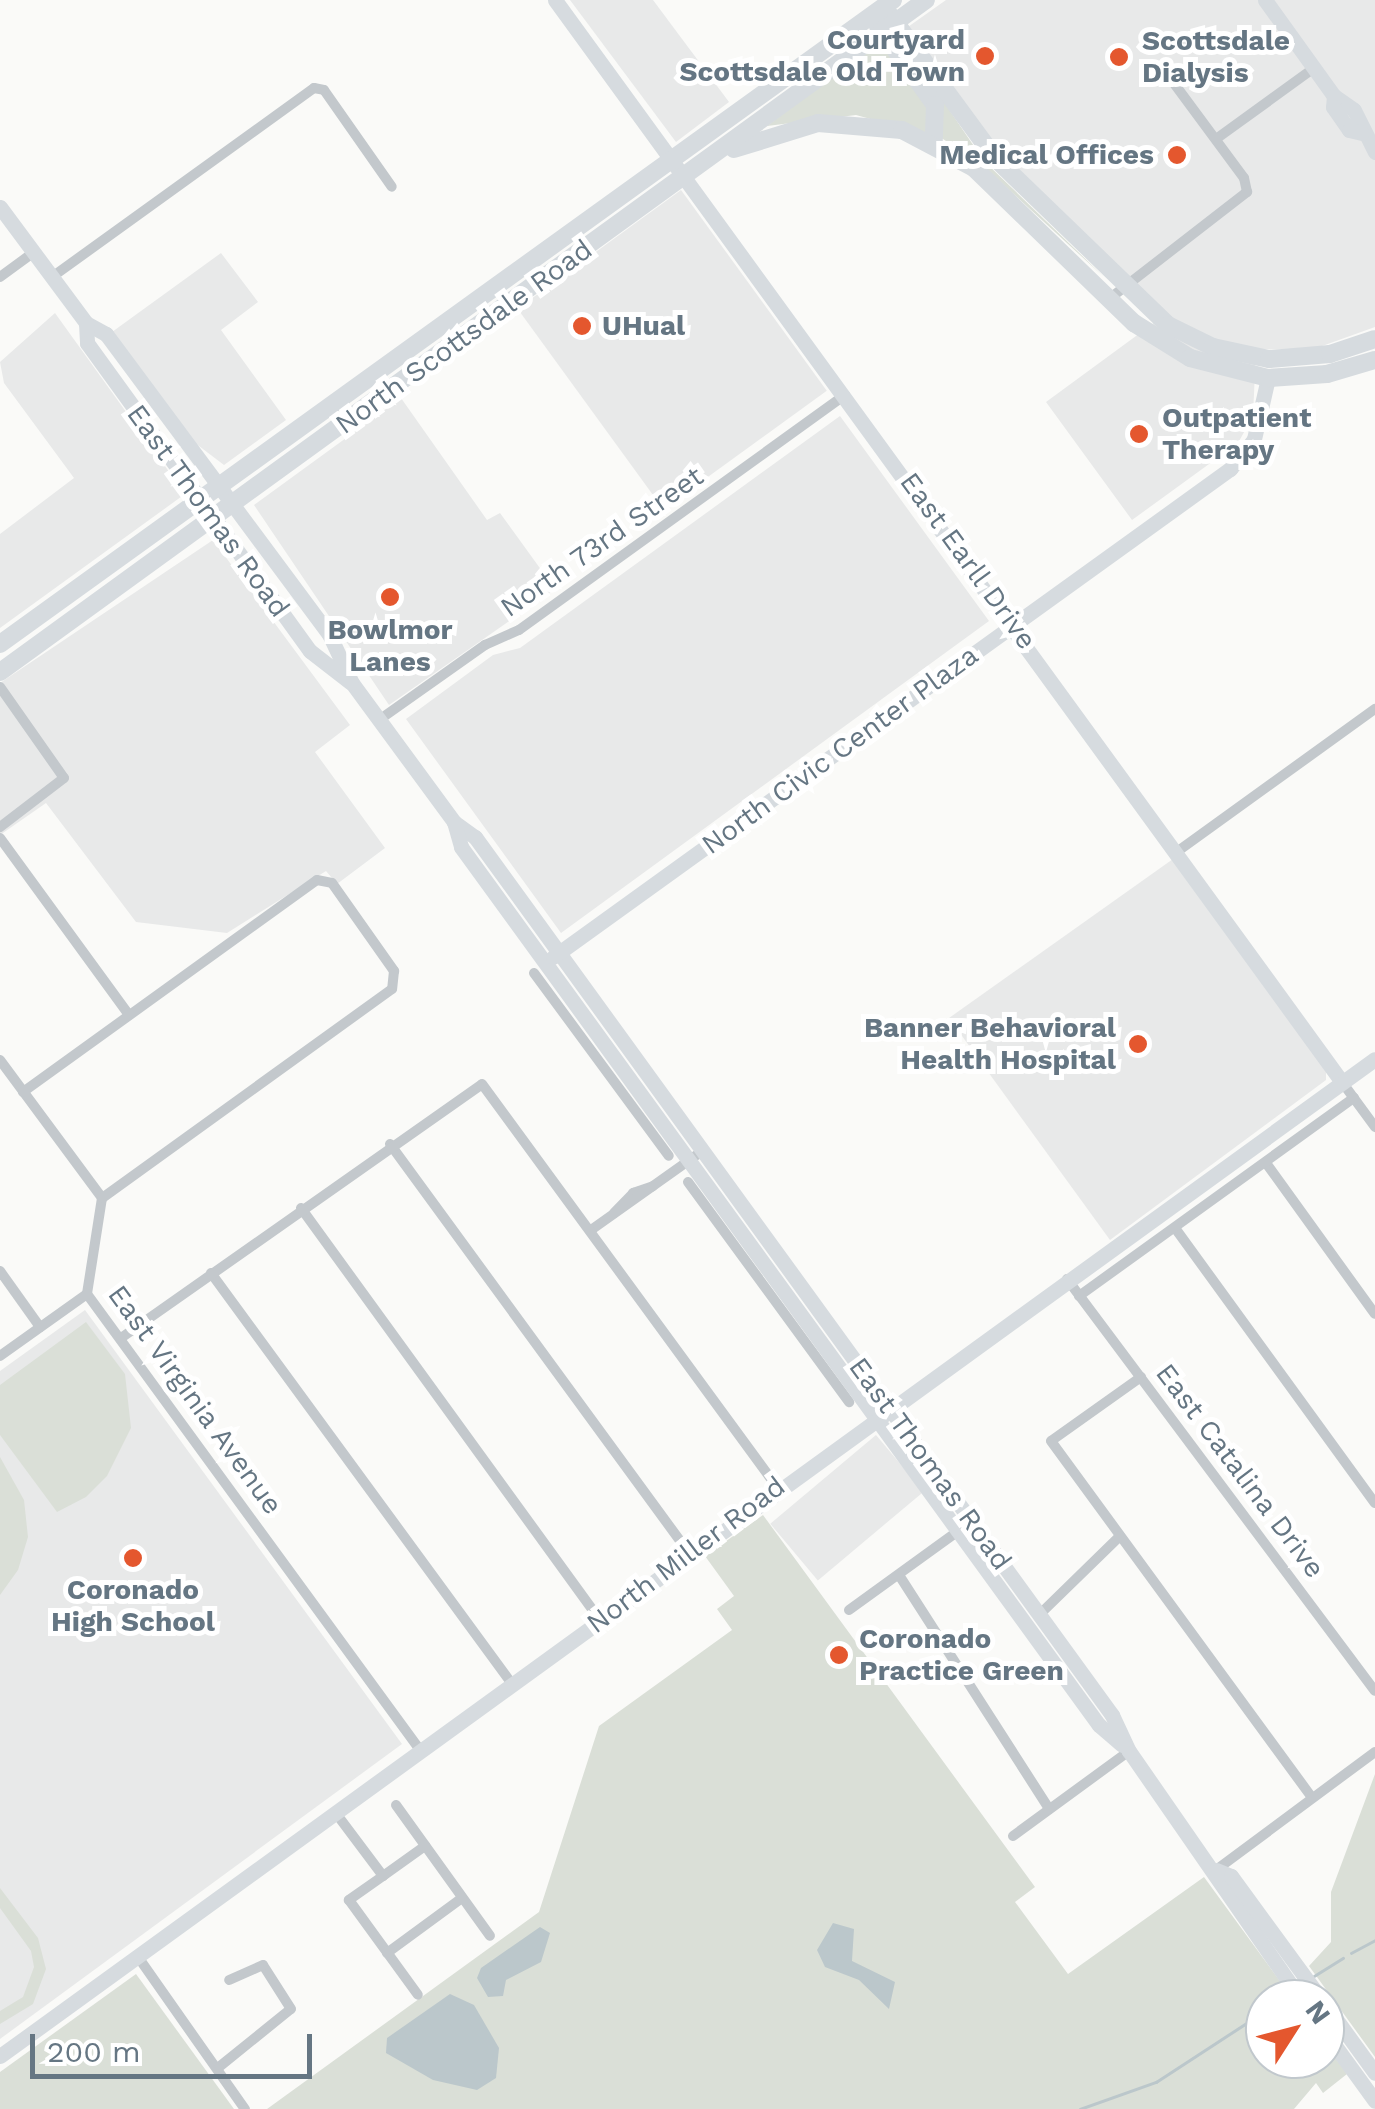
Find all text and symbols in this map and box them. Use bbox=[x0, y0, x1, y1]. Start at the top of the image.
place label: Courtyard Scottsdale Old Town bbox=[679, 23, 965, 89]
place label: Scottsdale Dialysis bbox=[1142, 24, 1290, 90]
marker: Scottsdale Dialysis bbox=[1106, 44, 1132, 70]
marker: Courtyard Scottsdale Old Town bbox=[974, 45, 996, 67]
place label: Medical Offices bbox=[939, 138, 1154, 172]
marker: Medical Offices bbox=[1164, 142, 1190, 168]
street label: North Scottsdale Road bbox=[329, 233, 599, 441]
place label: UHual bbox=[602, 309, 685, 343]
marker: UHual bbox=[571, 315, 593, 337]
street label: East Thomas Road bbox=[119, 398, 297, 624]
place label: Outpatient Therapy bbox=[1162, 401, 1311, 467]
marker: Outpatient Therapy bbox=[1126, 421, 1152, 447]
street label: North 73rd Street bbox=[494, 459, 710, 625]
street label: East Earll Drive bbox=[892, 466, 1044, 656]
marker: Bowlmor Lanes bbox=[379, 586, 401, 608]
place label: Bowlmor Lanes bbox=[327, 613, 453, 679]
street label: North Civic Center Plaza bbox=[695, 638, 985, 862]
place label: Banner Behavioral Health Hospital bbox=[863, 1011, 1116, 1077]
marker: Banner Behavioral Health Hospital bbox=[1125, 1031, 1151, 1057]
street label: East Virginia Avenue bbox=[100, 1278, 290, 1522]
street label: East Thomas Road bbox=[841, 1351, 1019, 1577]
street label: East Catalina Drive bbox=[1148, 1357, 1332, 1585]
street label: North Miller Road bbox=[580, 1469, 792, 1641]
marker: Coronado High School bbox=[122, 1547, 144, 1569]
place label: Coronado High School bbox=[51, 1573, 215, 1639]
place label: Coronado Practice Green bbox=[859, 1622, 1064, 1688]
marker: Coronado Practice Green bbox=[828, 1644, 850, 1666]
north arrow bbox=[1245, 1979, 1345, 2079]
text: N bbox=[1299, 1994, 1338, 2030]
scale bar bbox=[35, 2014, 318, 2076]
text: 200 m bbox=[47, 2034, 141, 2069]

